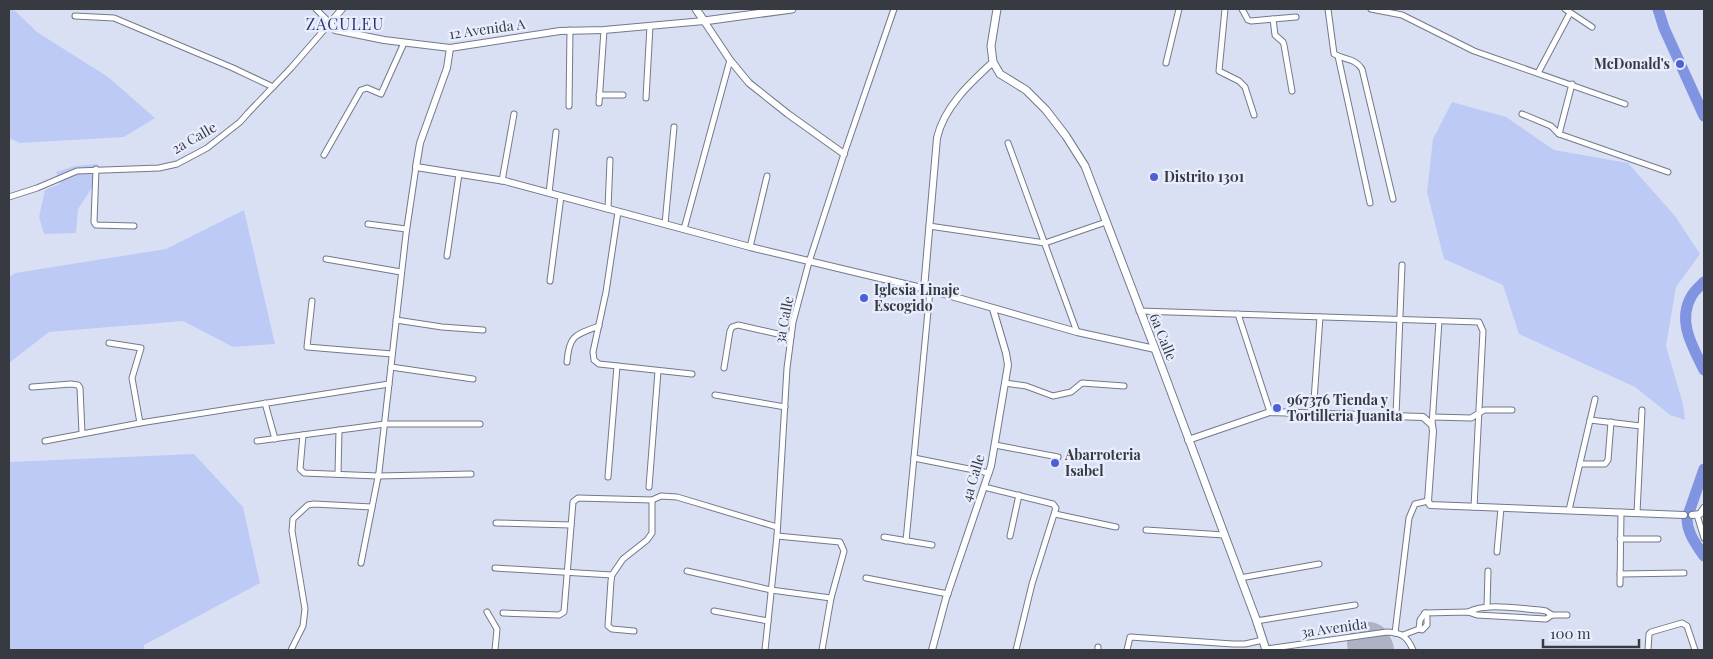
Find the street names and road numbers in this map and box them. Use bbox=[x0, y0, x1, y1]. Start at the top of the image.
street label: 12 Avenida A bbox=[448, 14, 526, 43]
street label: 2a Calle bbox=[168, 117, 220, 158]
street label: 3a Calle bbox=[770, 294, 797, 345]
street label: 6a Calle bbox=[1145, 310, 1181, 363]
street label: 4a Calle bbox=[956, 452, 989, 504]
street label: 3a Avenida bbox=[1300, 613, 1368, 642]

